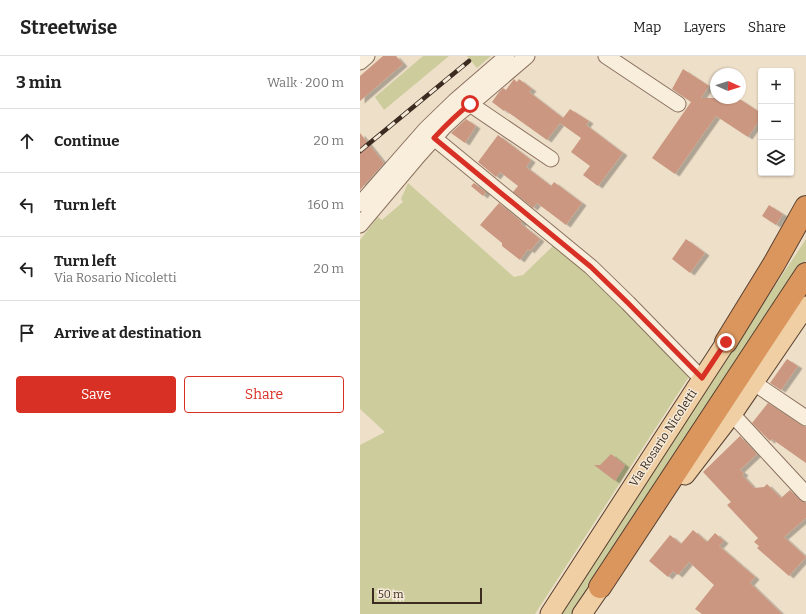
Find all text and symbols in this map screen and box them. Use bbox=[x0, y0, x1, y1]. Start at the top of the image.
text: Streetwise bbox=[20, 16, 117, 39]
text: Map bbox=[633, 19, 661, 36]
text: Layers bbox=[683, 19, 726, 36]
text: Share bbox=[748, 19, 786, 36]
north arrow bbox=[710, 68, 746, 104]
map controls bbox=[758, 68, 794, 176]
button: + bbox=[758, 68, 794, 104]
text: 3 min bbox=[16, 72, 61, 93]
text: Walk · 200 m bbox=[267, 75, 344, 90]
route start bbox=[461, 95, 479, 113]
button: − bbox=[758, 104, 794, 140]
icon: ahead bbox=[16, 130, 38, 152]
text: Continue bbox=[54, 132, 120, 150]
text: 20 m bbox=[314, 133, 344, 148]
button: layers bbox=[758, 140, 794, 176]
icon: left bbox=[16, 194, 38, 216]
text: Turn left bbox=[54, 196, 116, 214]
text: 160 m bbox=[308, 197, 344, 212]
text: Turn left bbox=[54, 252, 116, 270]
icon: left bbox=[16, 258, 38, 280]
text: 20 m bbox=[314, 261, 344, 276]
text: Via Rosario Nicoletti bbox=[54, 270, 177, 285]
icon: arrive bbox=[16, 322, 38, 344]
text: Arrive at destination bbox=[54, 324, 201, 342]
route end bbox=[717, 333, 735, 351]
button: Save bbox=[16, 376, 176, 413]
button: Share bbox=[184, 376, 344, 413]
street label: Via Rosario Nicoletti bbox=[626, 386, 700, 489]
scale bar bbox=[372, 586, 482, 605]
text: 50 m bbox=[378, 588, 404, 601]

